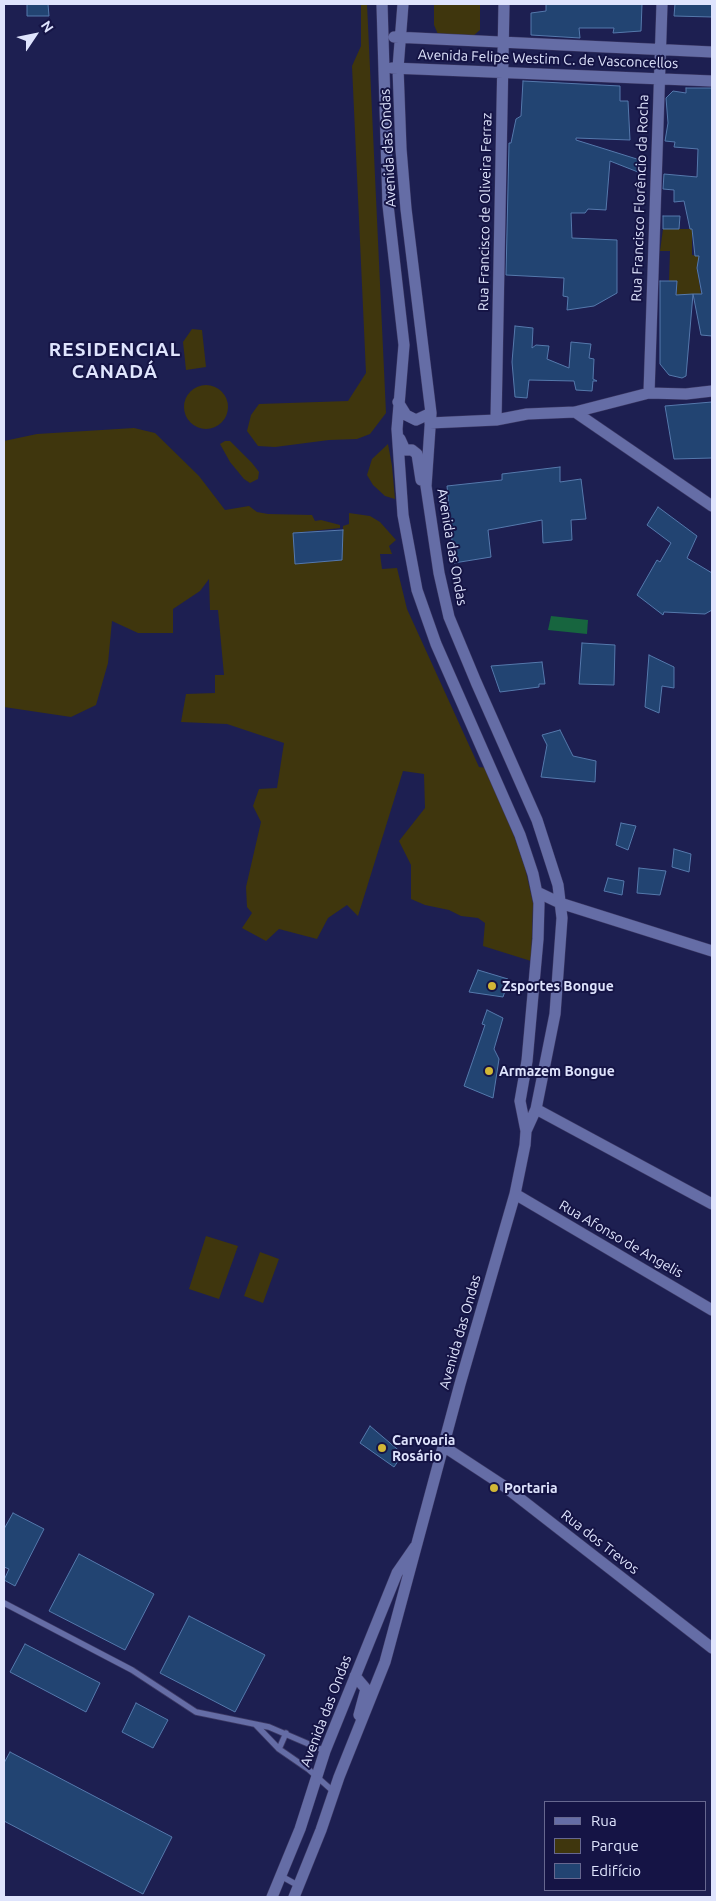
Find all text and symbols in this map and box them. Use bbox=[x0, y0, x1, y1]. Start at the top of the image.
north arrow bbox=[10, 10, 60, 60]
text: N bbox=[38, 18, 57, 35]
street label: Avenida Felipe Westim C. de Vasconcellos bbox=[418, 46, 678, 72]
street label: Avenida das Ondas bbox=[377, 88, 399, 208]
street label: Rua Francisco Florêncio da Rocha bbox=[628, 94, 652, 302]
street label: Rua Francisco de Oliveira Ferraz bbox=[475, 113, 495, 311]
district label: RESIDENCIAL CANADÁ bbox=[47, 339, 183, 383]
street label: Avenida das Ondas bbox=[433, 487, 471, 607]
place label: Zsportes Bongue bbox=[502, 978, 614, 994]
marker: Zsportes Bongue bbox=[486, 980, 498, 992]
place label: Armazem Bongue bbox=[499, 1063, 615, 1079]
marker: Armazem Bongue bbox=[483, 1065, 495, 1077]
street label: Rua Afonso de Angelis bbox=[556, 1197, 686, 1281]
street label: Avenida das Ondas bbox=[436, 1273, 484, 1391]
place label: Carvoaria Rosário bbox=[392, 1432, 455, 1464]
marker: Carvoaria Rosário bbox=[376, 1442, 388, 1454]
place label: Portaria bbox=[504, 1480, 558, 1496]
marker: Portaria bbox=[488, 1482, 500, 1494]
street label: Rua dos Trevos bbox=[558, 1506, 642, 1578]
street label: Avenida das Ondas bbox=[297, 1653, 355, 1769]
legend bbox=[544, 1801, 706, 1891]
text: Rua bbox=[591, 1812, 617, 1829]
text: Parque bbox=[591, 1837, 639, 1854]
text: Edifício bbox=[591, 1862, 641, 1879]

